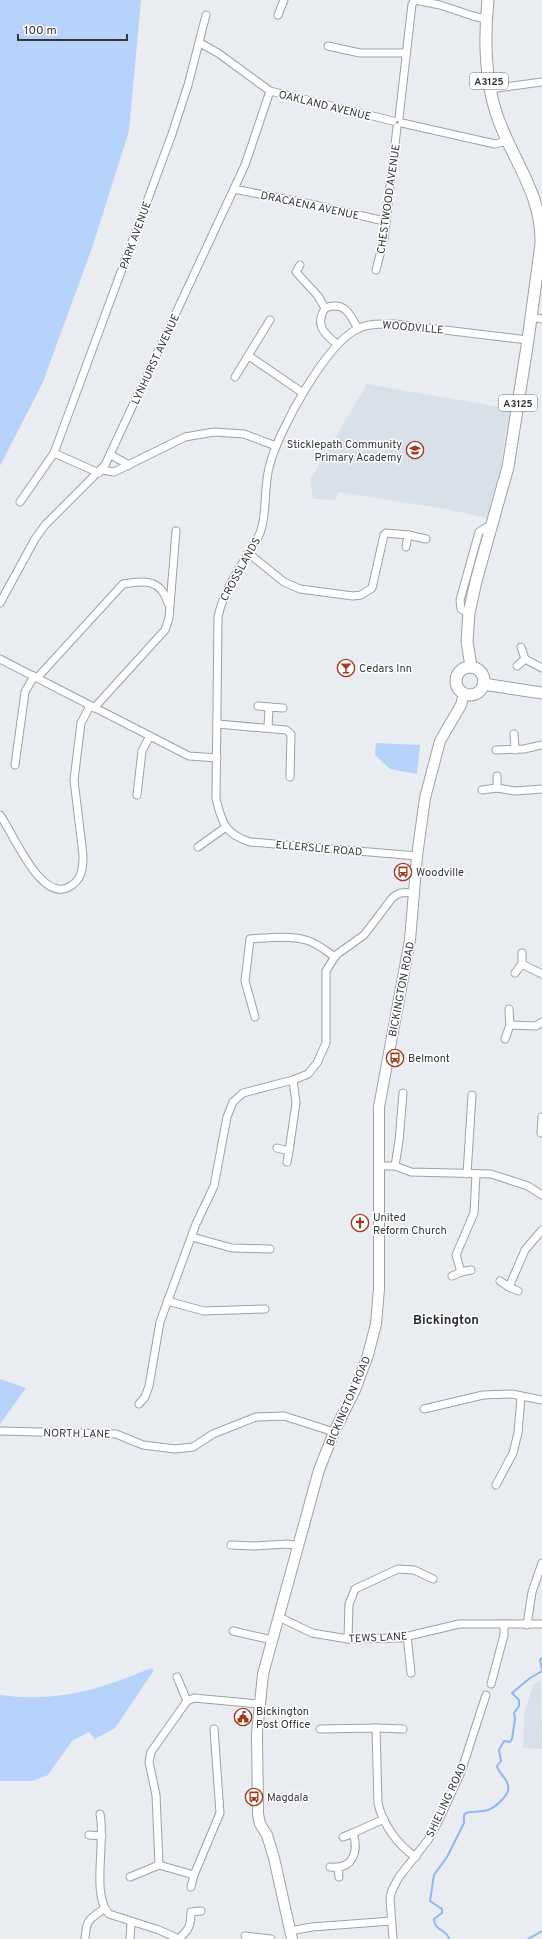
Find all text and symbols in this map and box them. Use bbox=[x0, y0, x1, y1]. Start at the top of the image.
scale bar bbox=[18, 16, 127, 42]
text: 100 m bbox=[24, 23, 57, 39]
road number: A3125 bbox=[470, 73, 508, 89]
street label: OAKLAND AVENUE bbox=[277, 88, 373, 124]
street label: CHESTWOOD AVENUE bbox=[374, 143, 404, 255]
street label: DRACAENA AVENUE bbox=[259, 189, 361, 223]
street label: PARK AVENUE bbox=[117, 199, 155, 271]
street label: LYNHURST AVENUE bbox=[129, 312, 183, 407]
street label: WOODVILLE bbox=[382, 318, 444, 338]
road number: A3125 bbox=[499, 395, 537, 411]
place label: Sticklepath Community Primary Academy bbox=[287, 438, 402, 465]
school or university icon: Sticklepath Community Primary Academy bbox=[405, 440, 425, 460]
street label: CROSSLANDS bbox=[218, 535, 264, 604]
bar icon: Cedars Inn bbox=[336, 658, 356, 678]
place label: Cedars Inn bbox=[359, 662, 412, 676]
street label: ELLERSLIE ROAD bbox=[275, 838, 363, 860]
bus stop icon: Woodville bbox=[393, 862, 413, 882]
place label: Woodville bbox=[416, 866, 464, 880]
street label: BICKINGTON ROAD bbox=[386, 940, 418, 1038]
bus stop icon: Belmont bbox=[385, 1048, 405, 1068]
place label: Belmont bbox=[408, 1052, 450, 1066]
place label: United Reform Church bbox=[373, 1211, 447, 1238]
church icon: United Reform Church bbox=[350, 1213, 370, 1233]
district label: Bickington bbox=[413, 1313, 479, 1329]
street label: BICKINGTON ROAD bbox=[324, 1354, 374, 1449]
street label: NORTH LANE bbox=[43, 1426, 111, 1442]
street label: TEWS LANE bbox=[348, 1629, 408, 1647]
place label: Bickington Post Office bbox=[256, 1705, 311, 1732]
public building icon: Bickington Post Office bbox=[233, 1707, 253, 1727]
street label: SHIELING ROAD bbox=[424, 1761, 470, 1840]
bus stop icon: Magdala bbox=[244, 1787, 264, 1807]
place label: Magdala bbox=[267, 1791, 308, 1805]

